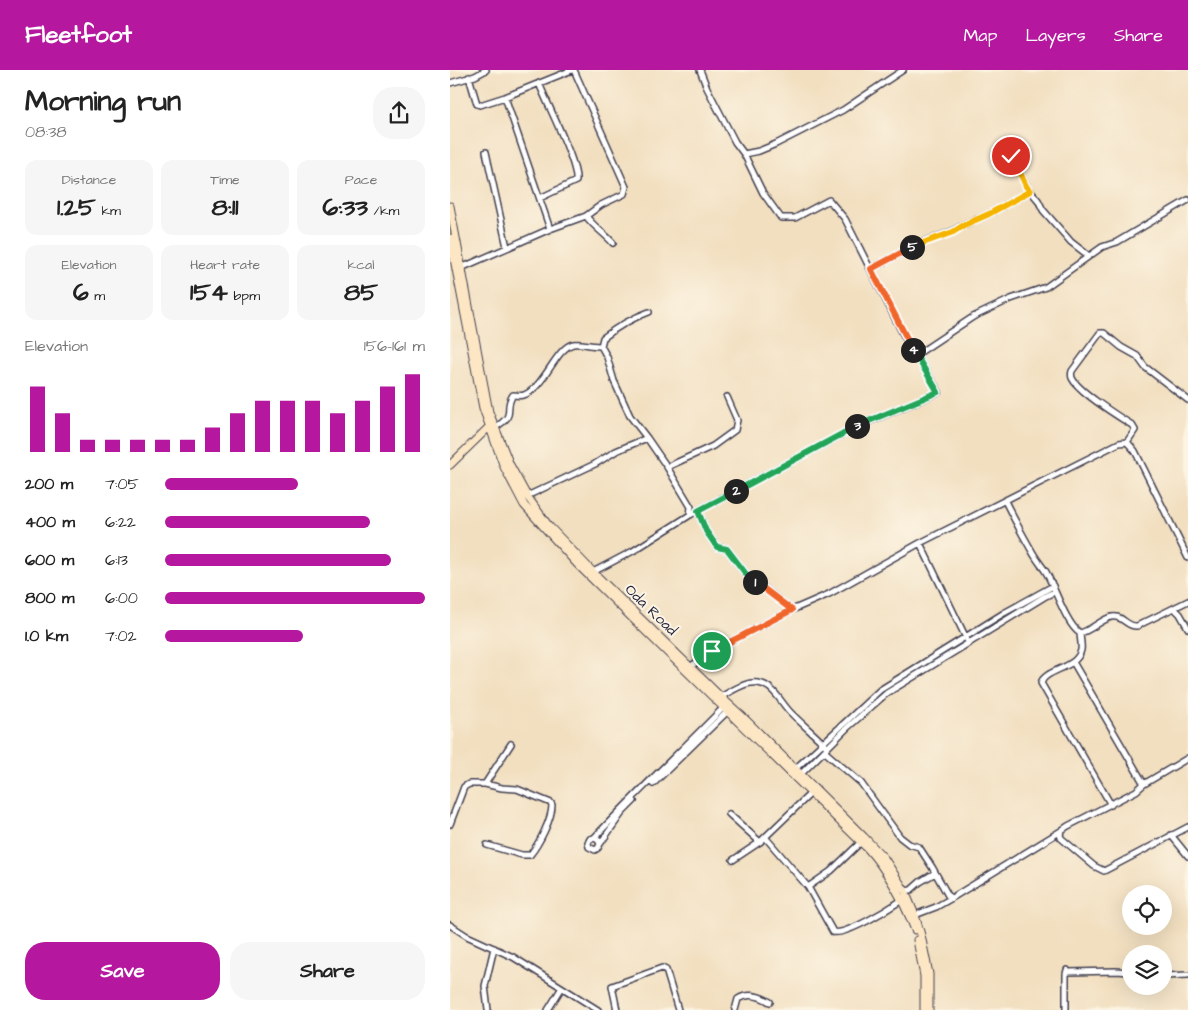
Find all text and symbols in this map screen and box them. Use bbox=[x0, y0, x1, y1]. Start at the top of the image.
text: Fleetfoot bbox=[25, 18, 132, 52]
text: Map bbox=[963, 23, 997, 48]
text: Layers bbox=[1025, 23, 1086, 48]
text: Share bbox=[1114, 23, 1163, 48]
text: Morning run bbox=[25, 82, 181, 121]
button: share bbox=[373, 87, 425, 139]
text: 08:38 bbox=[25, 121, 67, 143]
pin bbox=[990, 135, 1032, 177]
icon: check bbox=[997, 142, 1025, 170]
text: Distance bbox=[62, 170, 116, 190]
text: Time bbox=[210, 170, 240, 190]
text: Pace bbox=[345, 170, 377, 190]
text: 1.25 bbox=[57, 190, 96, 225]
text: 8:11 bbox=[212, 190, 238, 225]
text: 6:33 bbox=[323, 190, 368, 225]
text: km bbox=[96, 201, 121, 221]
text: /km bbox=[368, 201, 399, 221]
pin: 5 bbox=[900, 234, 924, 260]
text: 5 bbox=[908, 237, 917, 257]
text: Elevation bbox=[61, 255, 117, 275]
text: Heart rate bbox=[190, 255, 260, 275]
text: kcal bbox=[348, 255, 374, 275]
text: 6 bbox=[73, 275, 89, 310]
text: 154 bbox=[190, 275, 228, 310]
text: 85 bbox=[344, 275, 378, 310]
text: m bbox=[89, 286, 105, 306]
text: bpm bbox=[228, 286, 260, 306]
text: Elevation bbox=[25, 335, 88, 357]
text: 156–161 m bbox=[364, 335, 425, 357]
pin: 4 bbox=[900, 338, 926, 362]
text: 4 bbox=[909, 340, 918, 360]
pin: 3 bbox=[844, 414, 870, 438]
text: 3 bbox=[854, 416, 861, 436]
text: 200 m bbox=[25, 473, 73, 495]
text: 7:05 bbox=[105, 473, 139, 495]
pin: 2 bbox=[724, 478, 748, 504]
text: 2 bbox=[732, 481, 741, 501]
text: 400 m bbox=[25, 511, 75, 533]
text: 6:22 bbox=[105, 511, 136, 533]
text: 600 m bbox=[25, 549, 74, 571]
text: 6:13 bbox=[105, 549, 128, 571]
pin: 1 bbox=[742, 570, 768, 594]
text: 1 bbox=[755, 572, 756, 592]
street label: Oda Road bbox=[620, 580, 682, 641]
text: 800 m bbox=[25, 587, 74, 609]
text: 6:00 bbox=[105, 587, 138, 609]
text: 1.0 km bbox=[25, 625, 68, 647]
text: 7:02 bbox=[105, 625, 137, 647]
pin bbox=[691, 630, 733, 672]
icon: arrive bbox=[698, 637, 726, 665]
map controls bbox=[1122, 885, 1172, 995]
button: locate bbox=[1122, 885, 1172, 935]
button: Save bbox=[25, 942, 220, 1000]
button: Share bbox=[230, 942, 425, 1000]
button: layers bbox=[1122, 945, 1172, 995]

